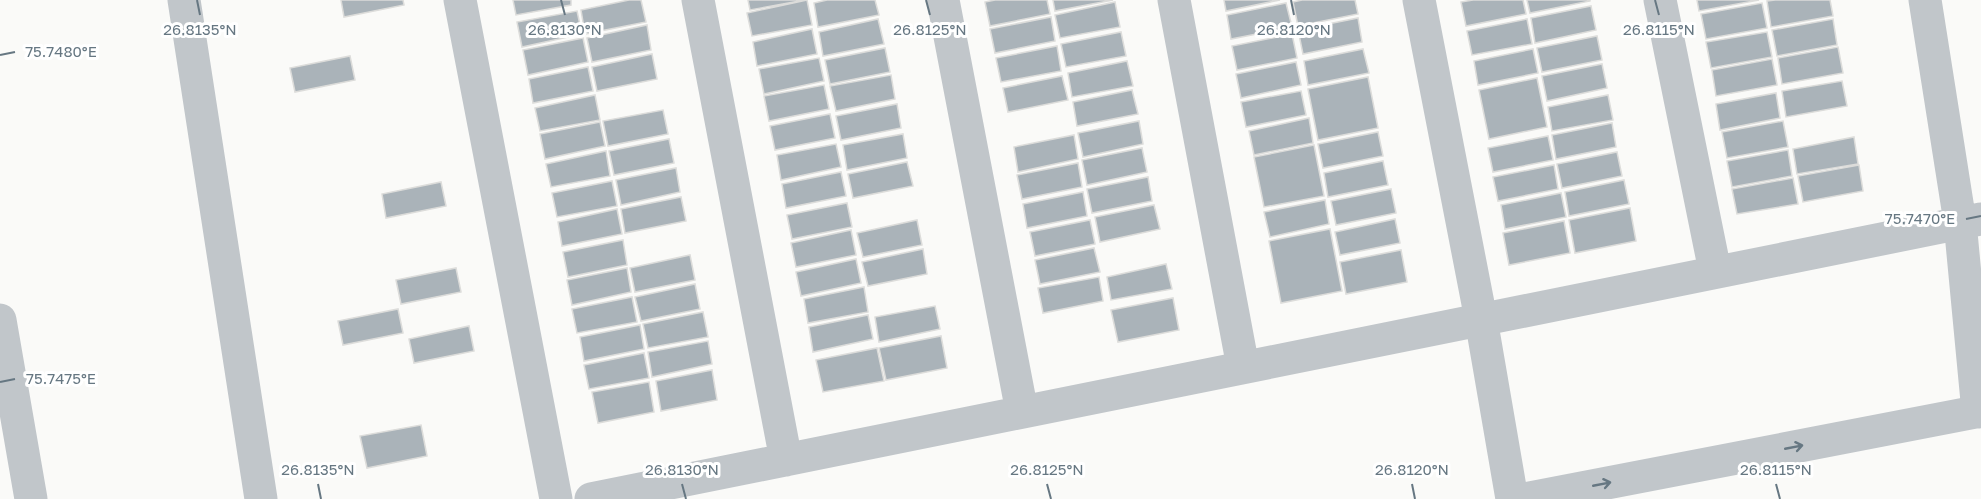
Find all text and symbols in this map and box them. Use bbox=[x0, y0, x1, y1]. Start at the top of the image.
text: 26.8135°N bbox=[163, 20, 237, 38]
text: 26.8130°N bbox=[528, 20, 602, 38]
text: 26.8125°N bbox=[893, 20, 967, 38]
text: 26.8120°N bbox=[1257, 20, 1331, 38]
text: 26.8115°N bbox=[1623, 20, 1695, 38]
text: 75.7480°E bbox=[25, 42, 97, 60]
text: 75.7470°E bbox=[1885, 209, 1955, 227]
text: 75.7475°E bbox=[26, 369, 96, 387]
one-way arrow bbox=[1784, 441, 1803, 452]
text: 26.8135°N bbox=[281, 460, 355, 478]
text: 26.8130°N bbox=[645, 460, 719, 478]
text: 26.8125°N bbox=[1010, 460, 1084, 478]
text: 26.8120°N bbox=[1375, 460, 1449, 478]
text: 26.8115°N bbox=[1740, 460, 1812, 478]
one-way arrow bbox=[1592, 478, 1612, 489]

